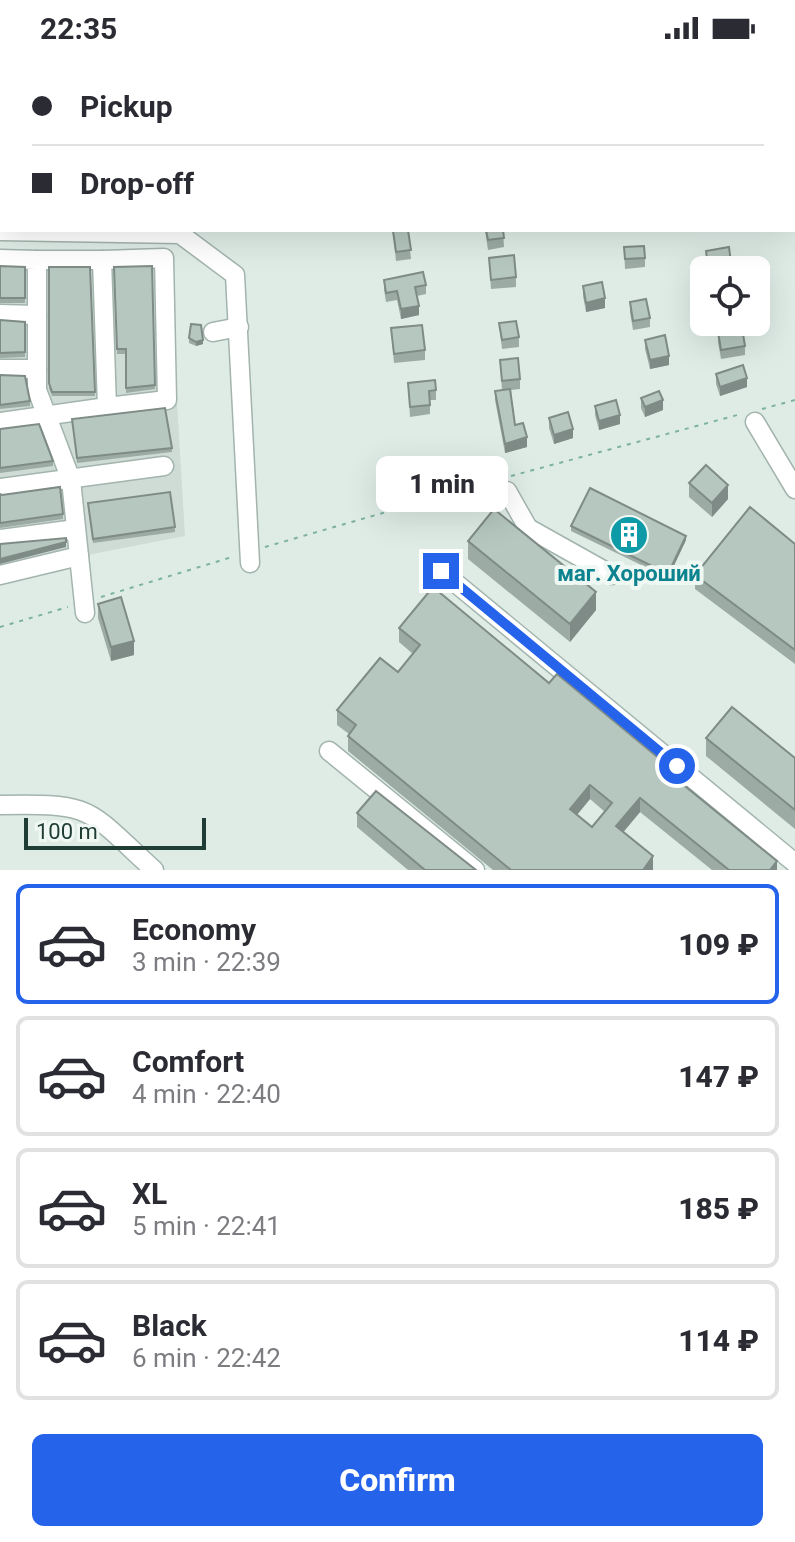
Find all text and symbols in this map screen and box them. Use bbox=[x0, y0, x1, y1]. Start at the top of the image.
text: 22:35 bbox=[40, 11, 117, 46]
text: Pickup bbox=[80, 89, 173, 124]
text: Drop-off bbox=[80, 166, 194, 201]
map controls bbox=[690, 256, 770, 336]
button: locate bbox=[690, 256, 770, 336]
callout: 1 min bbox=[375, 455, 507, 511]
text: 1 min bbox=[409, 469, 475, 499]
building icon: маг. Хороший bbox=[608, 514, 650, 556]
route end bbox=[423, 553, 459, 589]
place label: маг. Хороший bbox=[557, 561, 701, 586]
route start bbox=[659, 748, 695, 784]
scale bar bbox=[24, 814, 206, 850]
text: 100 m bbox=[36, 819, 98, 844]
icon: car bbox=[36, 908, 108, 980]
text: Economy bbox=[132, 912, 256, 947]
text: 109 ₽ bbox=[678, 927, 759, 962]
text: 3 min · 22:39 bbox=[132, 947, 281, 977]
icon: car bbox=[36, 1040, 108, 1112]
text: Comfort bbox=[132, 1044, 244, 1079]
text: 147 ₽ bbox=[678, 1059, 759, 1094]
text: 4 min · 22:40 bbox=[132, 1079, 281, 1109]
icon: car bbox=[36, 1172, 108, 1244]
text: XL bbox=[132, 1176, 167, 1211]
text: 185 ₽ bbox=[678, 1191, 759, 1226]
text: 5 min · 22:41 bbox=[132, 1211, 281, 1241]
icon: car bbox=[36, 1304, 108, 1376]
text: Black bbox=[132, 1308, 207, 1343]
text: 114 ₽ bbox=[678, 1323, 759, 1358]
text: 6 min · 22:42 bbox=[132, 1343, 281, 1373]
button: Confirm bbox=[32, 1434, 763, 1526]

